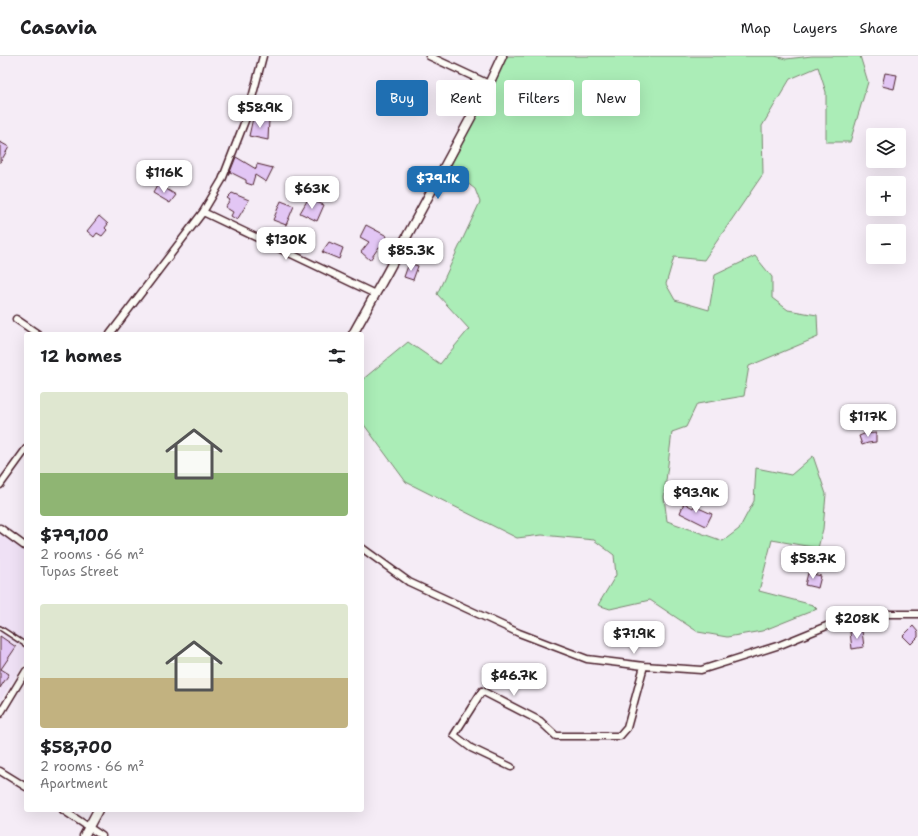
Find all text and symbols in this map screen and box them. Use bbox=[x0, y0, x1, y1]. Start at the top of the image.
text: Casavia bbox=[20, 15, 97, 40]
text: Map bbox=[741, 19, 771, 37]
text: Layers bbox=[793, 19, 837, 37]
text: Share bbox=[859, 19, 898, 37]
chip: Buy bbox=[376, 80, 428, 116]
chip: Rent bbox=[436, 80, 496, 116]
chip: Filters bbox=[504, 80, 574, 116]
chip: New bbox=[582, 80, 640, 116]
pin: $58.9K bbox=[227, 95, 293, 129]
text: $58.9K bbox=[237, 99, 283, 116]
map controls bbox=[866, 128, 906, 264]
button: layers bbox=[866, 128, 906, 168]
pin: $116K bbox=[136, 160, 192, 194]
text: $116K bbox=[145, 164, 183, 181]
pin: $79.1K bbox=[405, 166, 471, 200]
text: $79.1K bbox=[416, 170, 460, 187]
pin: $63K bbox=[288, 176, 336, 210]
button: + bbox=[866, 176, 906, 216]
text: $63K bbox=[294, 180, 330, 197]
button: − bbox=[866, 224, 906, 264]
pin: $130K bbox=[258, 227, 314, 261]
text: $130K bbox=[265, 231, 307, 248]
pin: $85.3K bbox=[378, 238, 444, 272]
text: $85.3K bbox=[387, 242, 435, 259]
text: 12 homes bbox=[40, 345, 122, 367]
icon: filters bbox=[326, 345, 348, 367]
pin: $117K bbox=[840, 404, 896, 438]
text: $117K bbox=[849, 408, 887, 425]
icon: home bbox=[158, 418, 230, 490]
pin: $93.9K bbox=[663, 480, 729, 514]
text: $93.9K bbox=[673, 484, 719, 501]
text: $79,100 bbox=[40, 524, 109, 546]
text: 2 rooms · 66 m² bbox=[40, 546, 144, 563]
pin: $58.7K bbox=[780, 546, 846, 580]
text: $58.7K bbox=[790, 550, 836, 567]
text: Tupas Street bbox=[40, 563, 119, 580]
pin: $208K bbox=[829, 606, 885, 640]
text: $208K bbox=[835, 610, 879, 627]
pin: $71.9K bbox=[601, 621, 667, 655]
text: $71.9K bbox=[613, 625, 655, 642]
icon: home bbox=[158, 630, 230, 702]
pin: $46.7K bbox=[481, 663, 547, 697]
text: $46.7K bbox=[491, 667, 537, 684]
text: $58,700 bbox=[40, 736, 112, 758]
text: 2 rooms · 66 m² bbox=[40, 758, 144, 775]
text: Apartment bbox=[40, 775, 108, 792]

